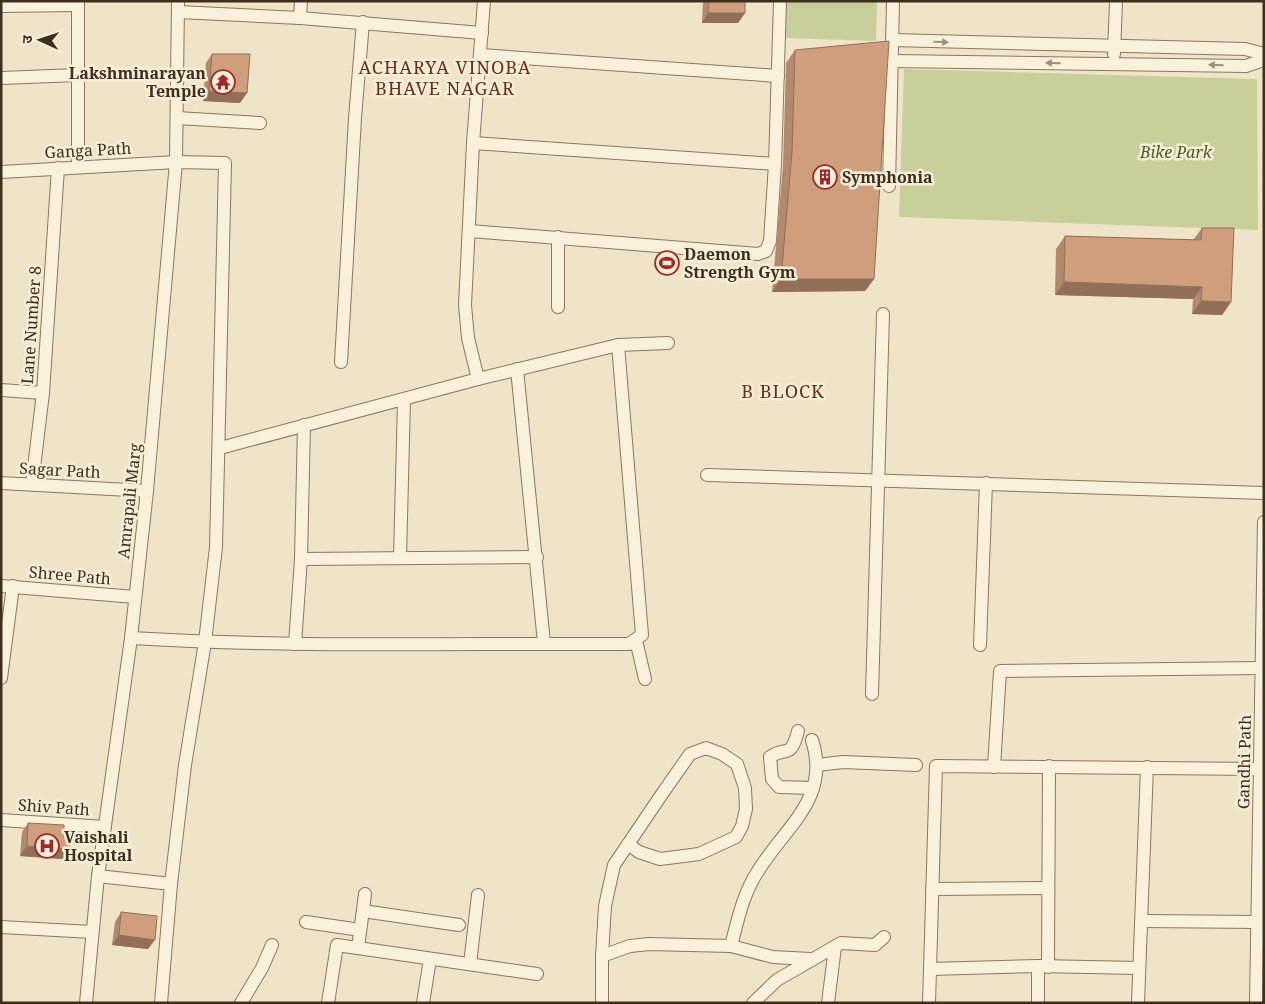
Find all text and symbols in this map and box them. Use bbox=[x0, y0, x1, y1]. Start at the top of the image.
north arrow bbox=[15, 15, 65, 65]
text: उ bbox=[17, 34, 36, 44]
one-way arrow bbox=[933, 38, 949, 46]
district label: ACHARYA VINOBA BHAVE NAGAR bbox=[359, 55, 531, 100]
one-way arrow bbox=[1045, 59, 1061, 67]
one-way arrow bbox=[1208, 61, 1224, 69]
place label: Lakshminarayan Temple bbox=[69, 62, 206, 102]
temple icon: Lakshminarayan Temple bbox=[210, 69, 236, 95]
street label: Ganga Path bbox=[44, 137, 132, 163]
park label: Bike Park bbox=[1139, 141, 1213, 163]
building icon: Symphonia bbox=[812, 164, 838, 190]
place label: Symphonia bbox=[842, 166, 933, 188]
place label: Daemon Strength Gym bbox=[684, 243, 796, 283]
sports icon: Daemon Strength Gym bbox=[654, 250, 680, 276]
street label: Lane Number 8 bbox=[16, 265, 46, 385]
district label: B BLOCK bbox=[741, 379, 825, 403]
street label: Amrapali Marg bbox=[112, 442, 146, 560]
street label: Sagar Path bbox=[19, 457, 101, 483]
street label: Shree Path bbox=[28, 560, 112, 590]
street label: Gandhi Path bbox=[1232, 715, 1256, 809]
street label: Shiv Path bbox=[17, 794, 91, 820]
place label: Vaishali Hospital bbox=[64, 826, 133, 866]
hospital icon: Vaishali Hospital bbox=[34, 833, 60, 859]

